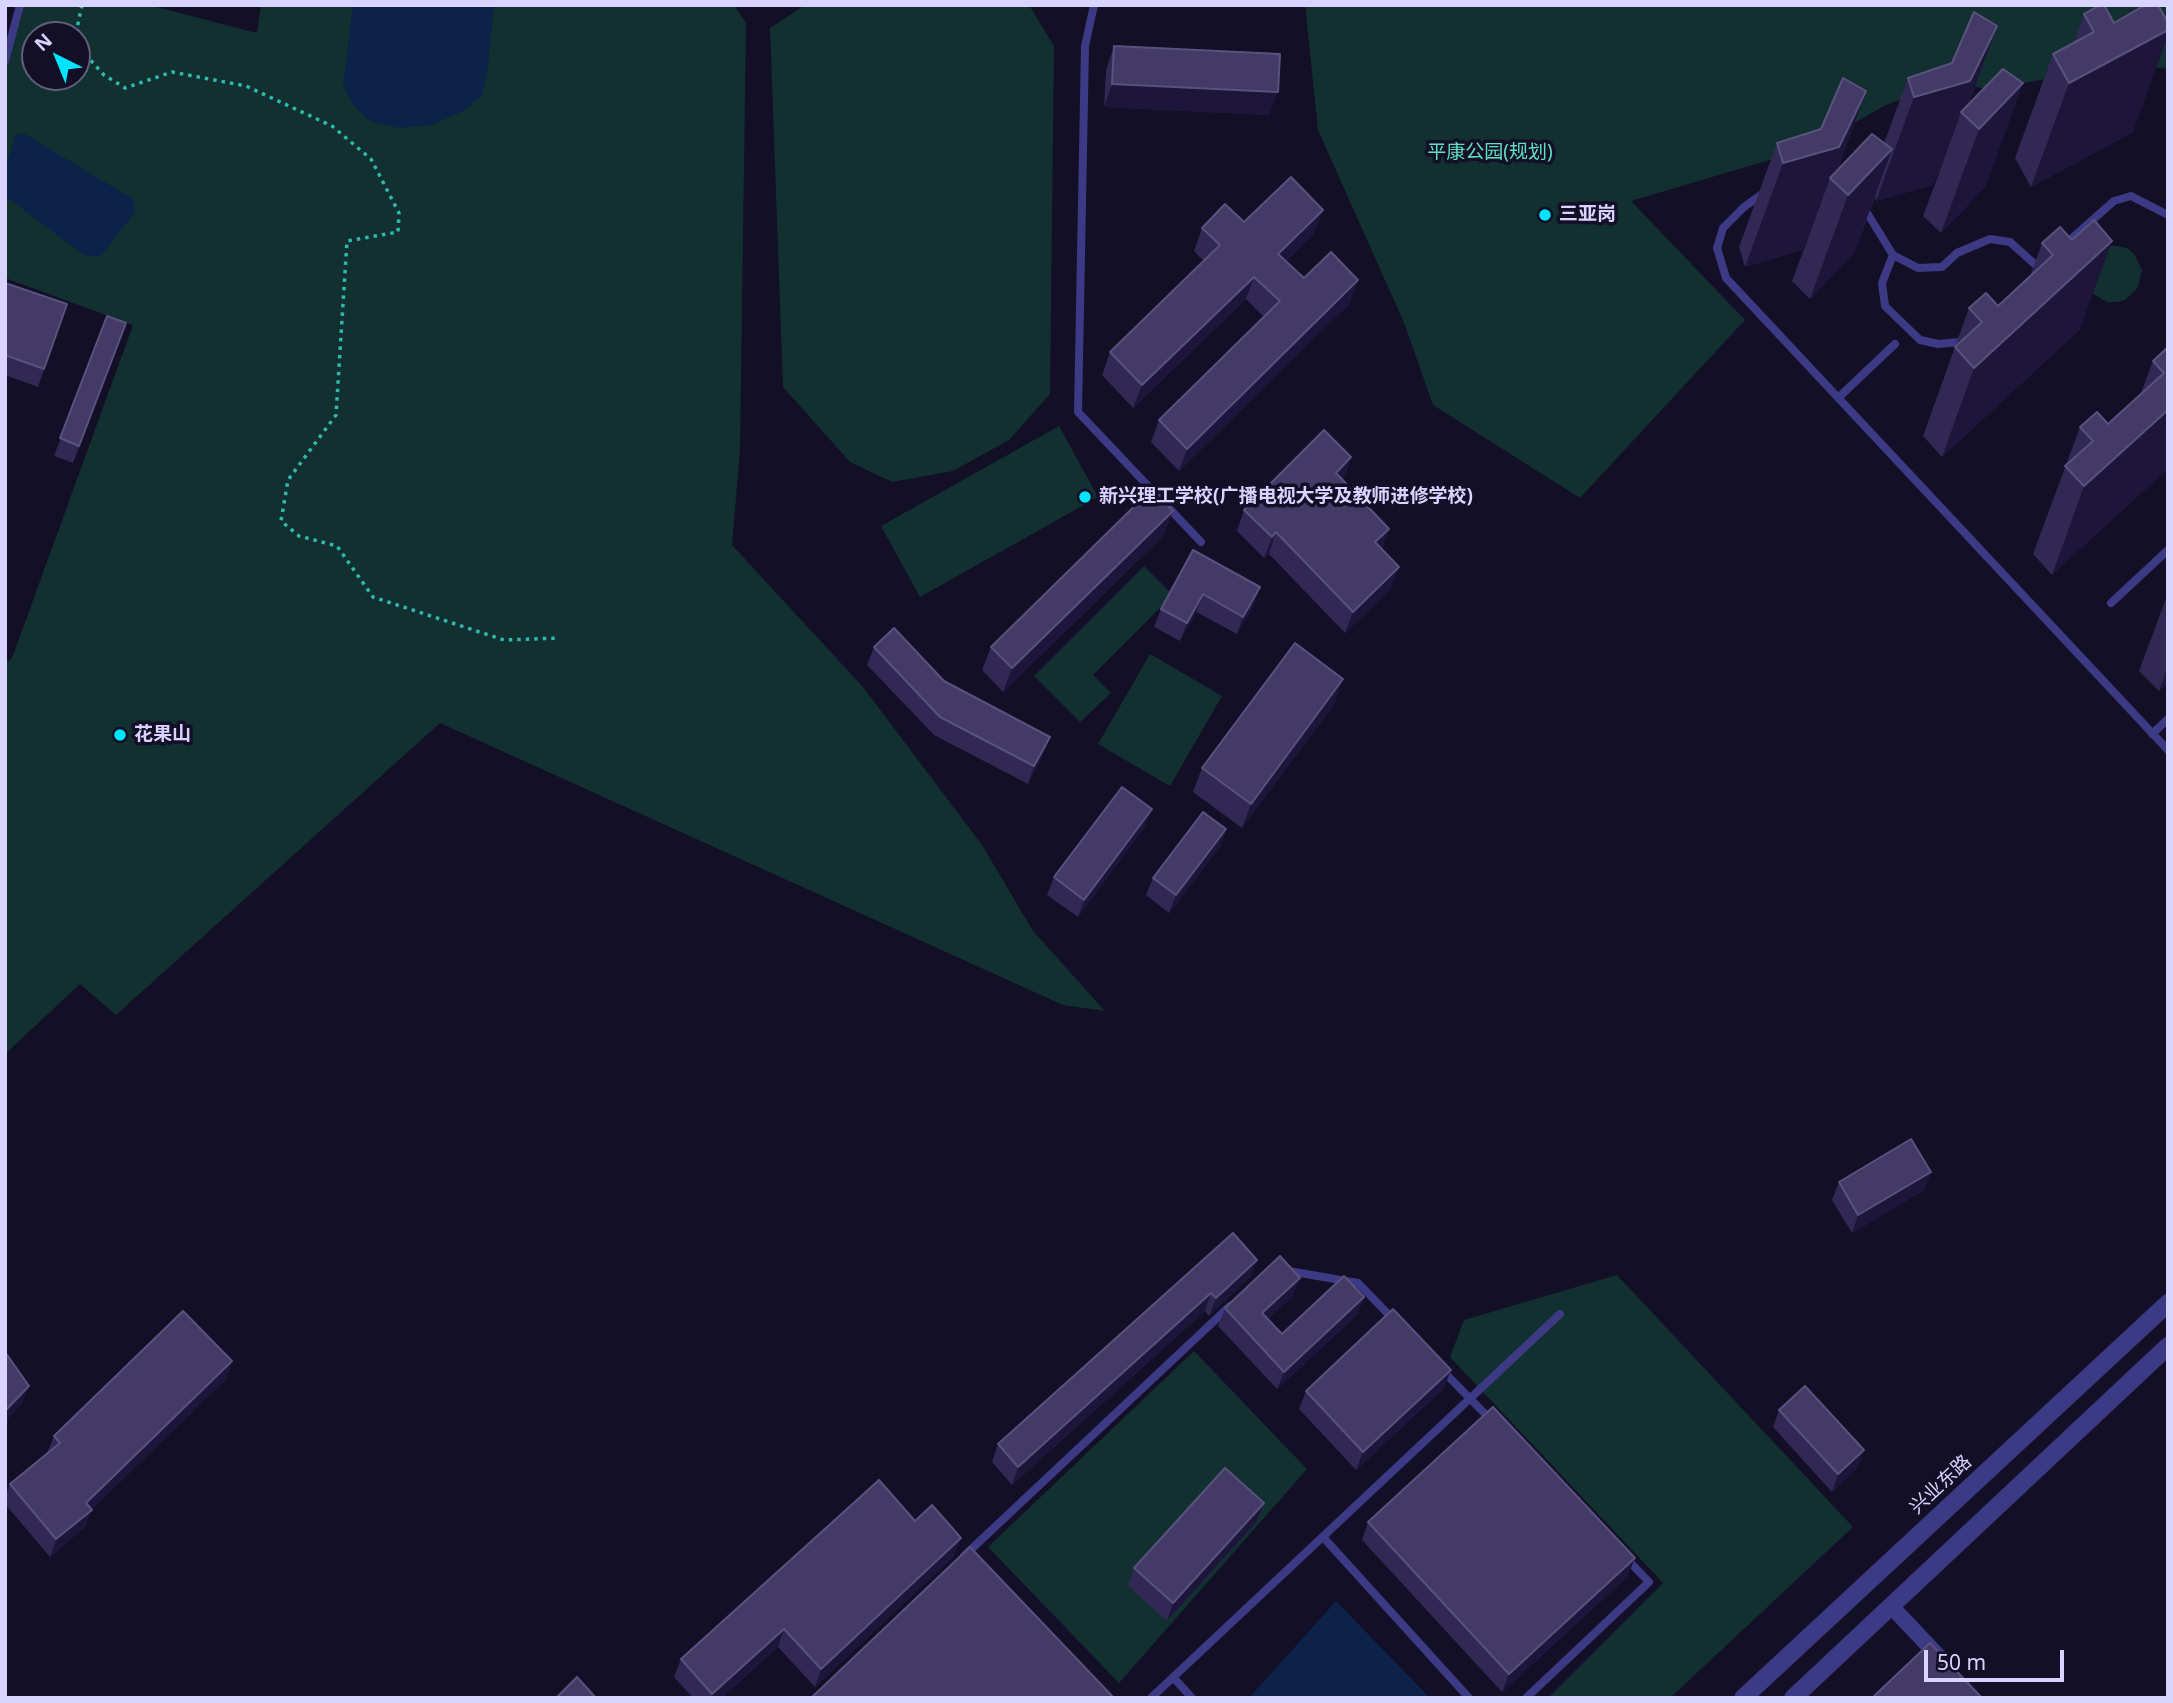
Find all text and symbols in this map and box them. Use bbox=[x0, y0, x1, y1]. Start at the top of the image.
north arrow bbox=[21, 21, 91, 91]
text: N bbox=[29, 27, 58, 57]
park label: 平康公园(规划) bbox=[1427, 142, 1553, 164]
place label: 三亚岗 bbox=[1559, 204, 1616, 226]
marker: 三亚岗 bbox=[1537, 207, 1553, 223]
place label: 新兴理工学校(广播电视大学及教师进修学校) bbox=[1099, 486, 1473, 508]
marker: 新兴理工学校(广播电视大学及教师进修学校) bbox=[1077, 489, 1093, 505]
place label: 花果山 bbox=[134, 724, 191, 746]
marker: 花果山 bbox=[112, 727, 128, 743]
street label: 兴业东路 bbox=[1905, 1451, 1977, 1519]
scale bar bbox=[1928, 1636, 2068, 1680]
text: 50 m bbox=[1937, 1648, 1986, 1676]

